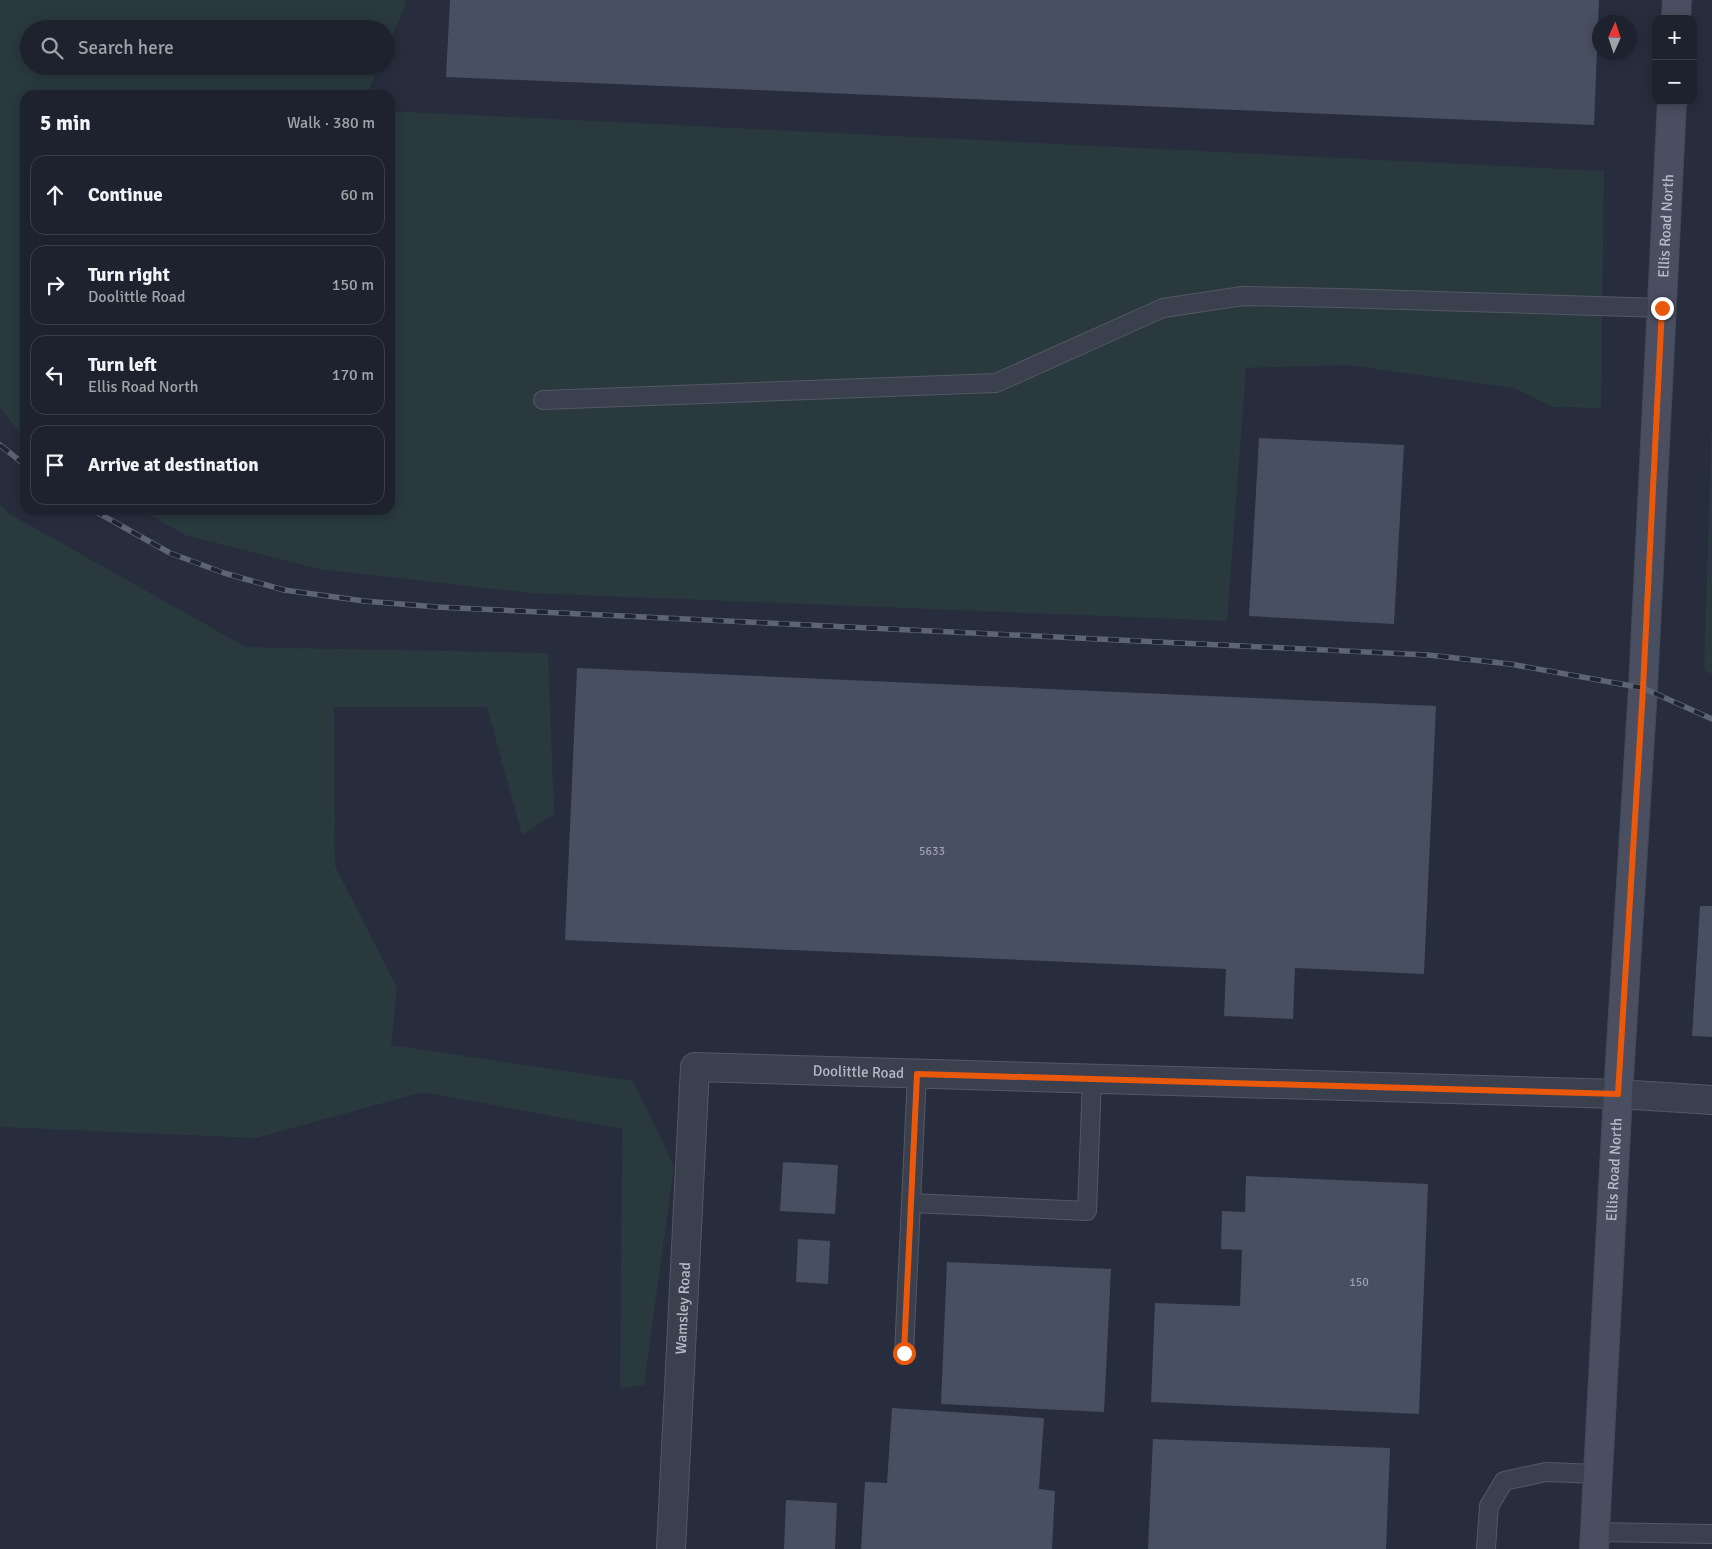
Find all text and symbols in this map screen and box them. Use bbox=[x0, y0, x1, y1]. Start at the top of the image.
north arrow bbox=[1592, 15, 1637, 60]
map controls bbox=[1652, 15, 1697, 105]
button: + bbox=[1652, 15, 1697, 60]
search box bbox=[20, 20, 395, 75]
icon: search bbox=[38, 34, 66, 62]
text: Search here bbox=[78, 36, 174, 60]
button: − bbox=[1652, 60, 1697, 105]
text: 5 min bbox=[40, 110, 91, 136]
text: Walk · 380 m bbox=[287, 113, 375, 133]
street label: Ellis Road North bbox=[1654, 174, 1677, 278]
icon: ahead bbox=[41, 181, 69, 209]
text: Continue bbox=[88, 183, 163, 207]
text: 60 m bbox=[340, 185, 374, 205]
text: Turn right bbox=[88, 263, 170, 287]
icon: right bbox=[41, 271, 69, 299]
text: 150 m bbox=[332, 275, 374, 295]
text: Doolittle Road bbox=[88, 287, 185, 307]
route end bbox=[1651, 297, 1674, 320]
text: Turn left bbox=[88, 353, 157, 377]
icon: left bbox=[41, 361, 69, 389]
text: 170 m bbox=[332, 365, 374, 385]
text: Ellis Road North bbox=[88, 377, 199, 397]
icon: arrive bbox=[41, 451, 69, 479]
text: Arrive at destination bbox=[88, 453, 259, 477]
house number: 5633 bbox=[919, 844, 945, 859]
street label: Doolittle Road bbox=[812, 1061, 904, 1082]
street label: Ellis Road North bbox=[1602, 1117, 1626, 1222]
street label: Wamsley Road bbox=[672, 1262, 694, 1355]
house number: 150 bbox=[1349, 1275, 1369, 1290]
route start bbox=[893, 1342, 916, 1365]

